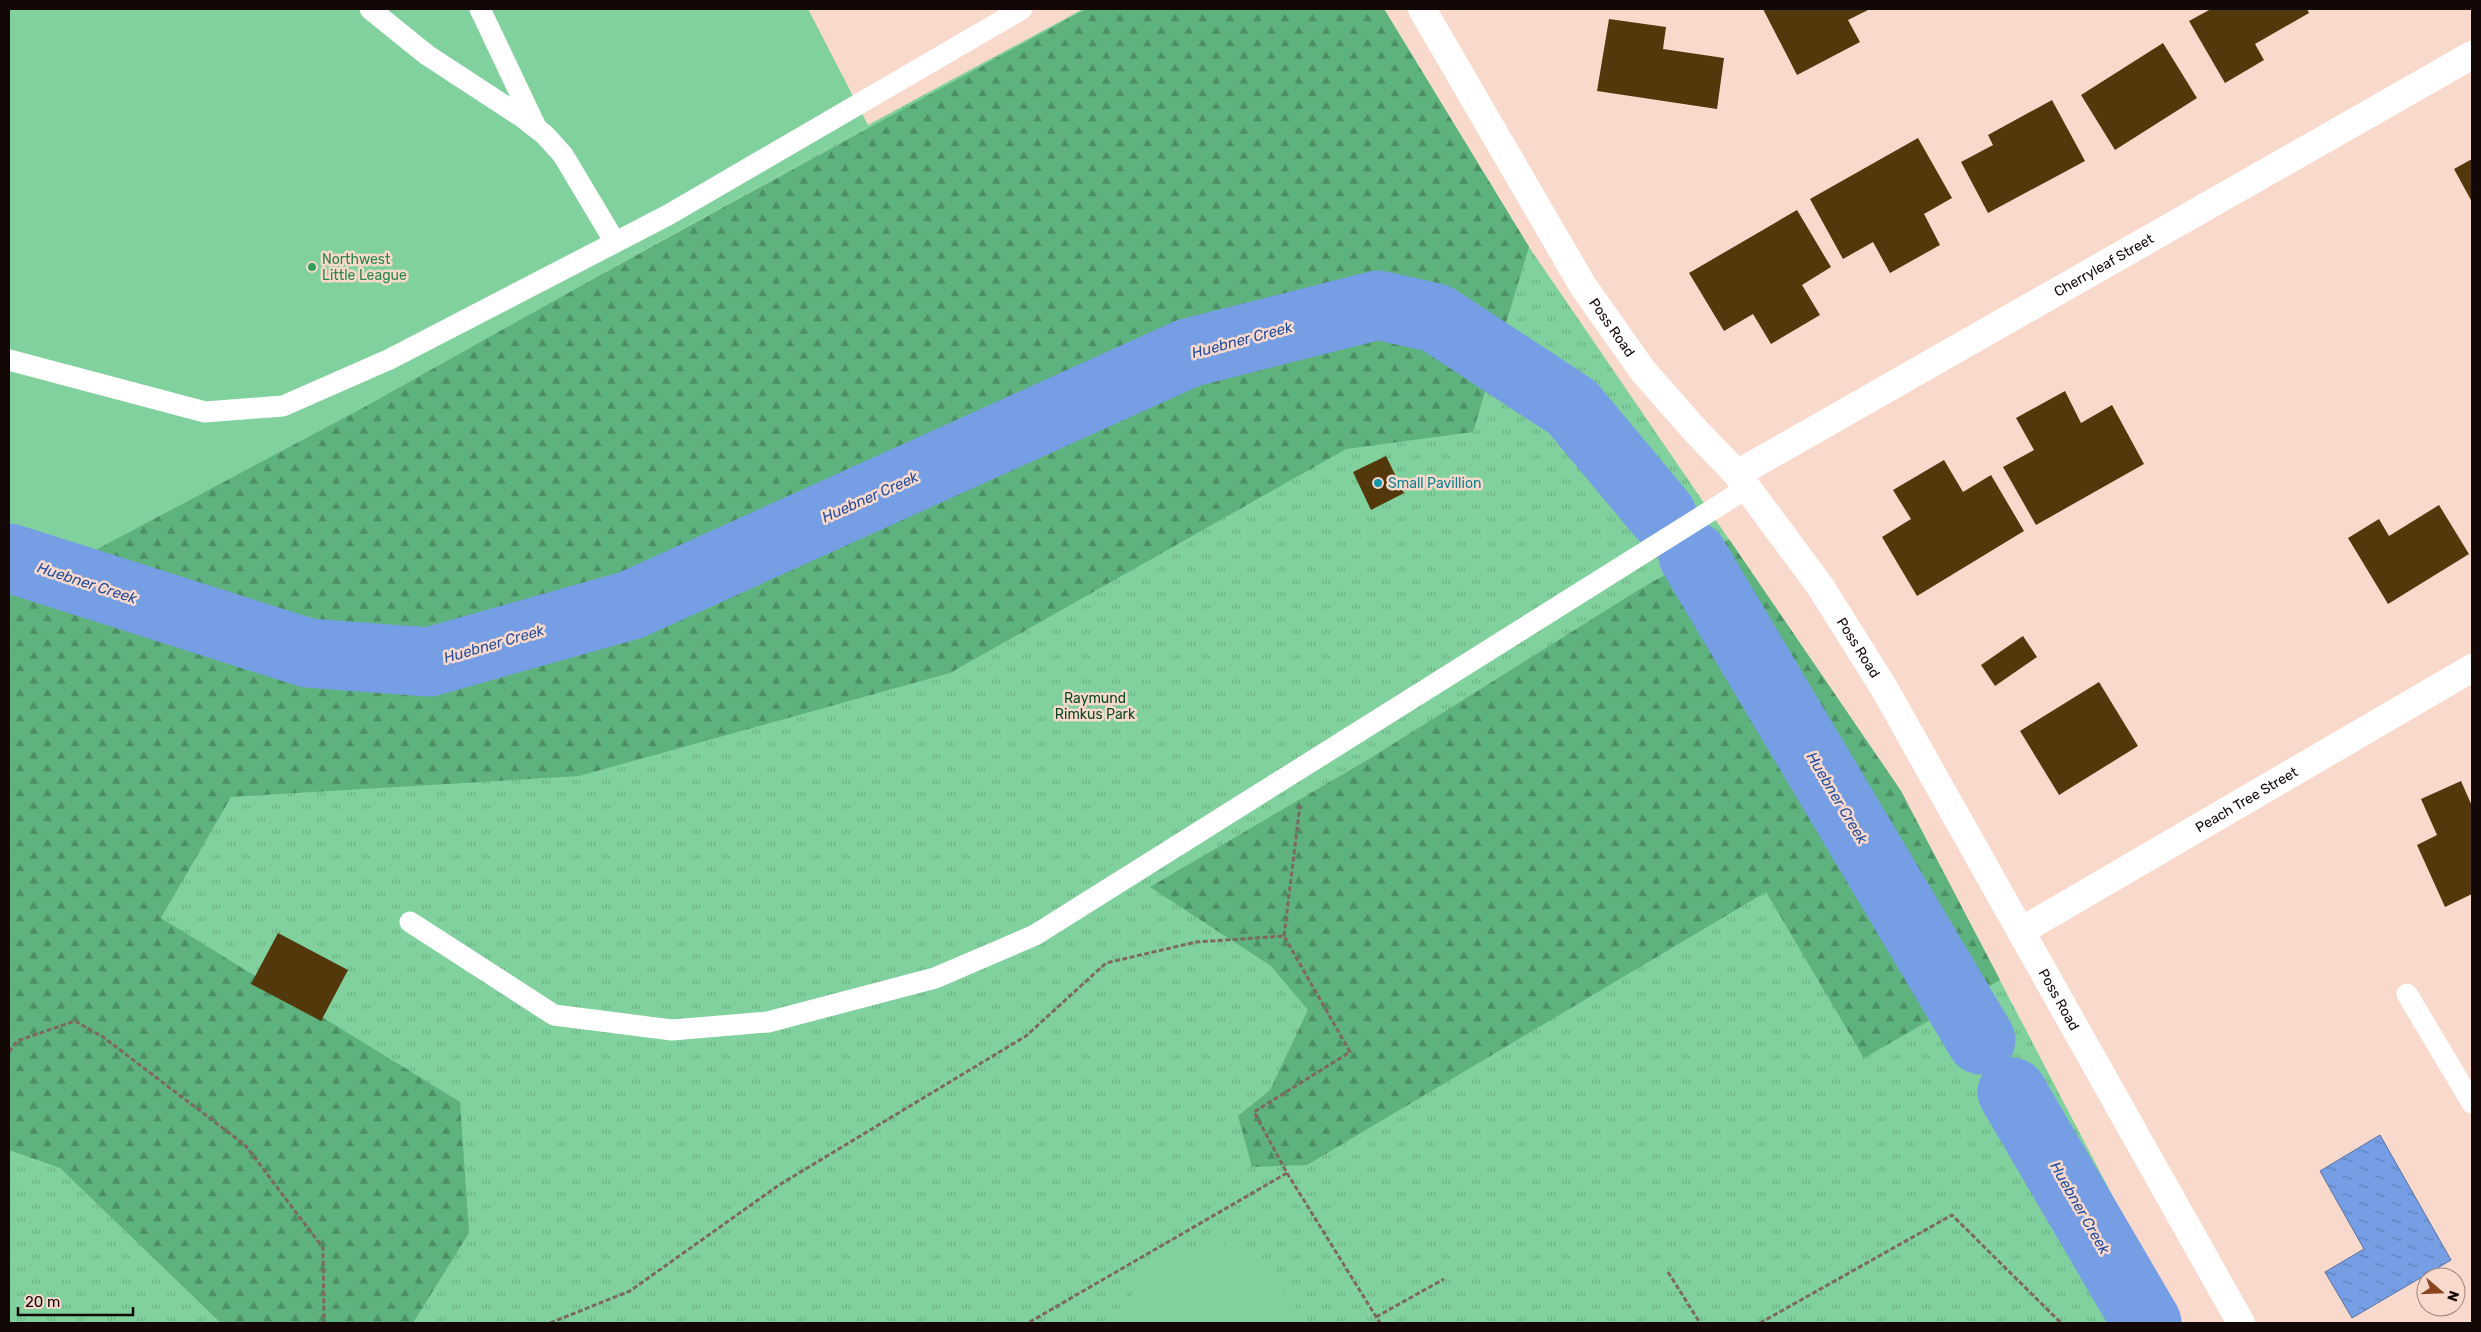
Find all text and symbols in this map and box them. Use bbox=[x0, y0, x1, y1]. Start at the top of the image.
street label: Cherryleaf Street bbox=[2051, 230, 2157, 300]
place label: Northwest Little League bbox=[322, 251, 407, 284]
marker: Northwest Little League bbox=[306, 261, 318, 273]
street label: Poss Road bbox=[1586, 295, 1639, 360]
water label: Huebner Creek bbox=[1190, 318, 1295, 362]
water label: Huebner Creek bbox=[819, 468, 921, 526]
place label: Small Pavillion bbox=[1388, 475, 1481, 492]
marker: Small Pavillion bbox=[1372, 477, 1384, 489]
water label: Huebner Creek bbox=[35, 558, 139, 608]
street label: Poss Road bbox=[1833, 614, 1884, 681]
water label: Huebner Creek bbox=[442, 621, 547, 667]
park label: Raymund Rimkus Park bbox=[1055, 690, 1136, 723]
water label: Huebner Creek bbox=[1803, 749, 1872, 847]
street label: Peach Tree Street bbox=[2192, 763, 2301, 836]
street label: Poss Road bbox=[2035, 966, 2083, 1033]
water label: Huebner Creek bbox=[2046, 1159, 2114, 1258]
north arrow bbox=[2416, 1267, 2466, 1317]
scale bar bbox=[18, 1284, 132, 1316]
text: N bbox=[2443, 1289, 2462, 1304]
text: 20 m bbox=[25, 1293, 60, 1311]

